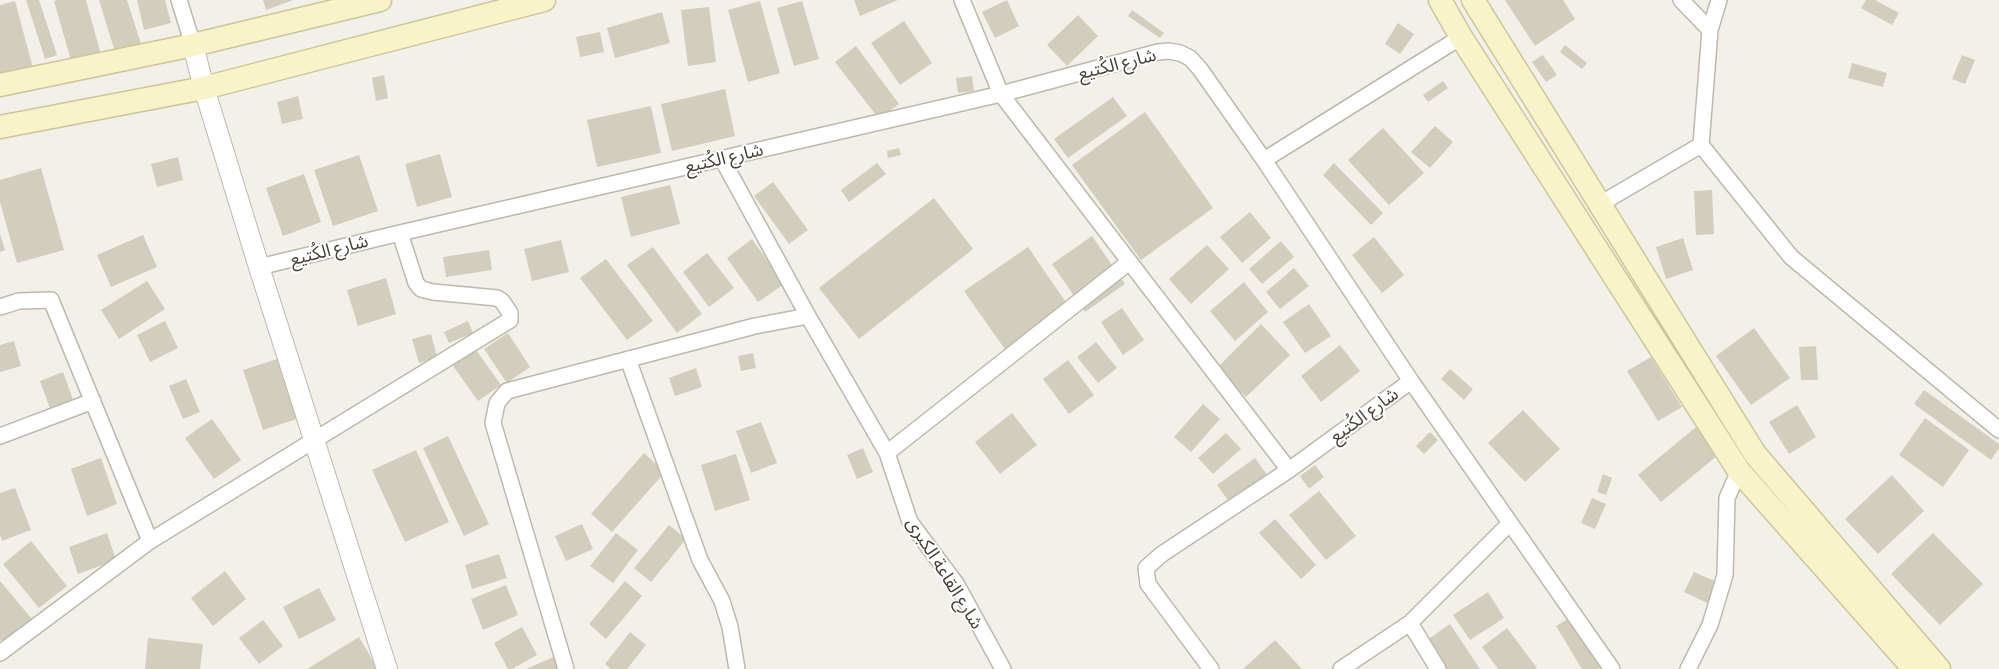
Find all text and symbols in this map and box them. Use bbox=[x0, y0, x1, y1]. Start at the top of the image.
street label: شارع الكُتيع bbox=[1076, 44, 1158, 84]
street label: شارع الكُتيع bbox=[683, 139, 765, 177]
street label: شارع الكُتيع bbox=[288, 230, 370, 270]
street label: شارع الكُتيع bbox=[1325, 383, 1403, 447]
street label: شارع القاعة الكبرى bbox=[902, 513, 988, 633]

